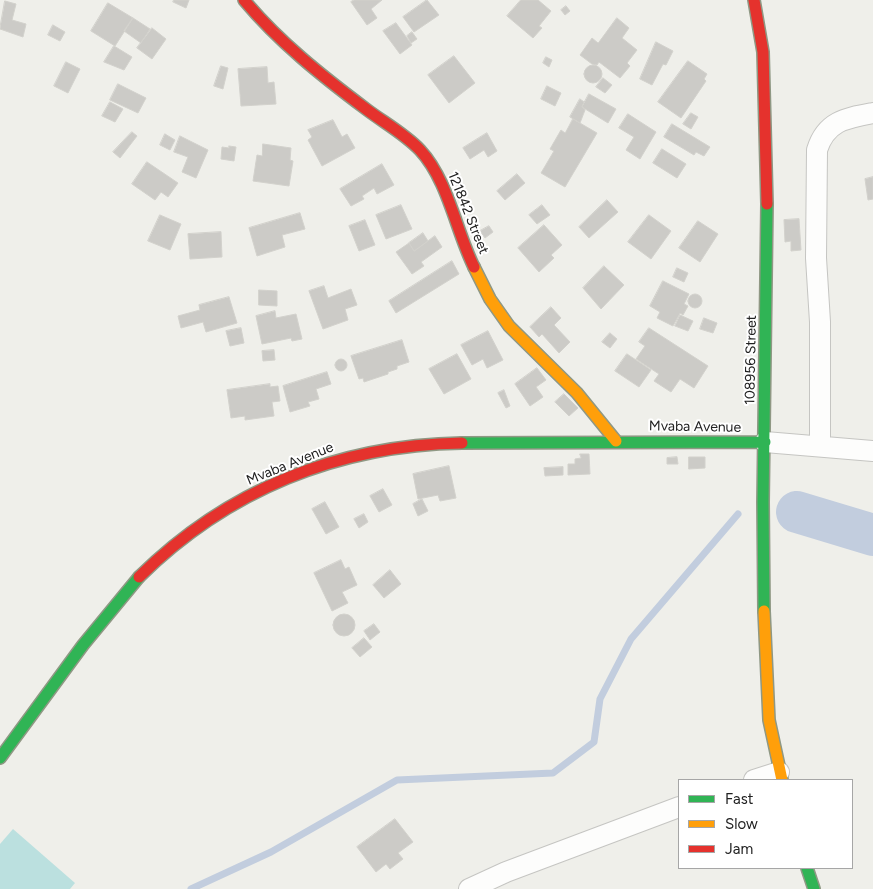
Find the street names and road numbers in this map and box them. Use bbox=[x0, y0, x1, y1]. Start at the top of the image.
street label: 121842 Street bbox=[444, 169, 492, 257]
street label: 108956 Street bbox=[742, 315, 760, 405]
street label: Mvaba Avenue bbox=[649, 418, 741, 436]
street label: Mvaba Avenue bbox=[244, 439, 336, 489]

